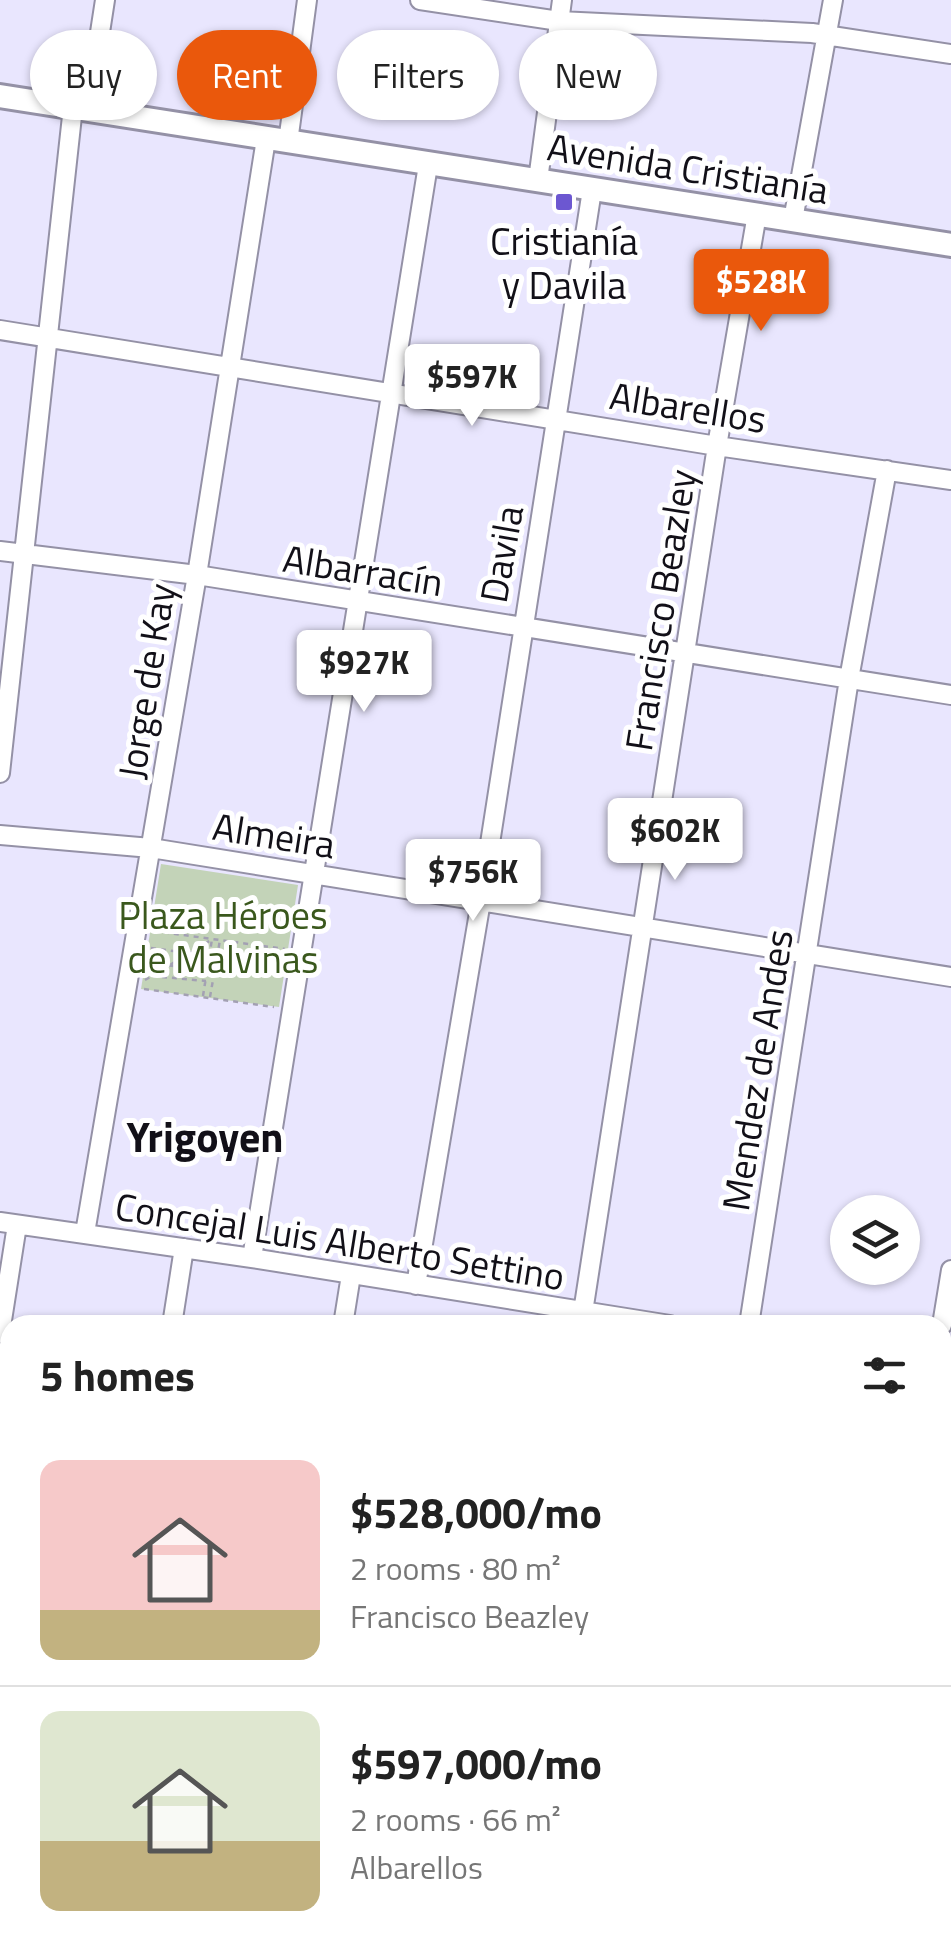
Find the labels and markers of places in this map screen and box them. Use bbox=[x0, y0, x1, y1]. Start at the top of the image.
marker: Cristianía y Davila bbox=[553, 191, 575, 213]
place label: Cristianía y Davila bbox=[490, 212, 638, 314]
pin: $528K bbox=[691, 249, 831, 334]
pin: $597K bbox=[402, 344, 542, 429]
pin: $927K bbox=[294, 630, 434, 715]
pin: $602K bbox=[605, 798, 745, 883]
pin: $756K bbox=[403, 839, 543, 924]

